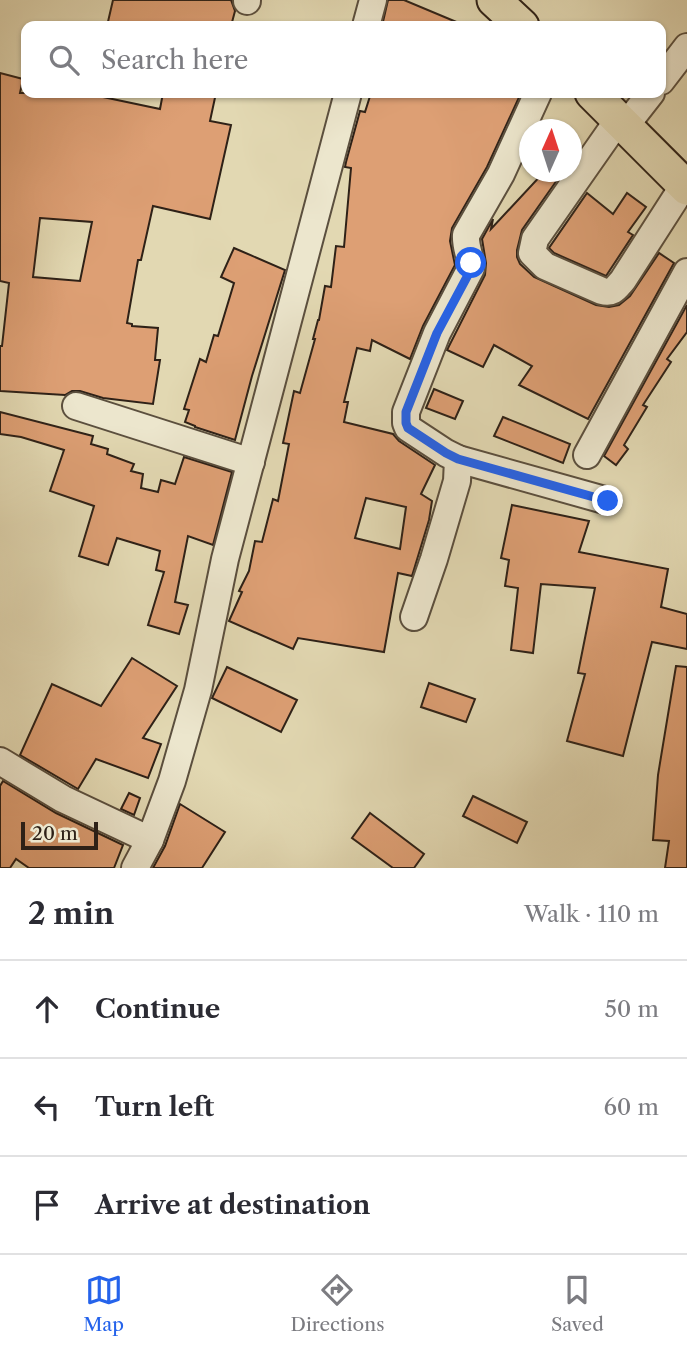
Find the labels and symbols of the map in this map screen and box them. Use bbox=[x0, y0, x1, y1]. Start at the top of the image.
north arrow bbox=[519, 119, 582, 182]
route start bbox=[455, 247, 486, 278]
route end bbox=[592, 485, 623, 516]
scale bar bbox=[21, 819, 98, 851]

